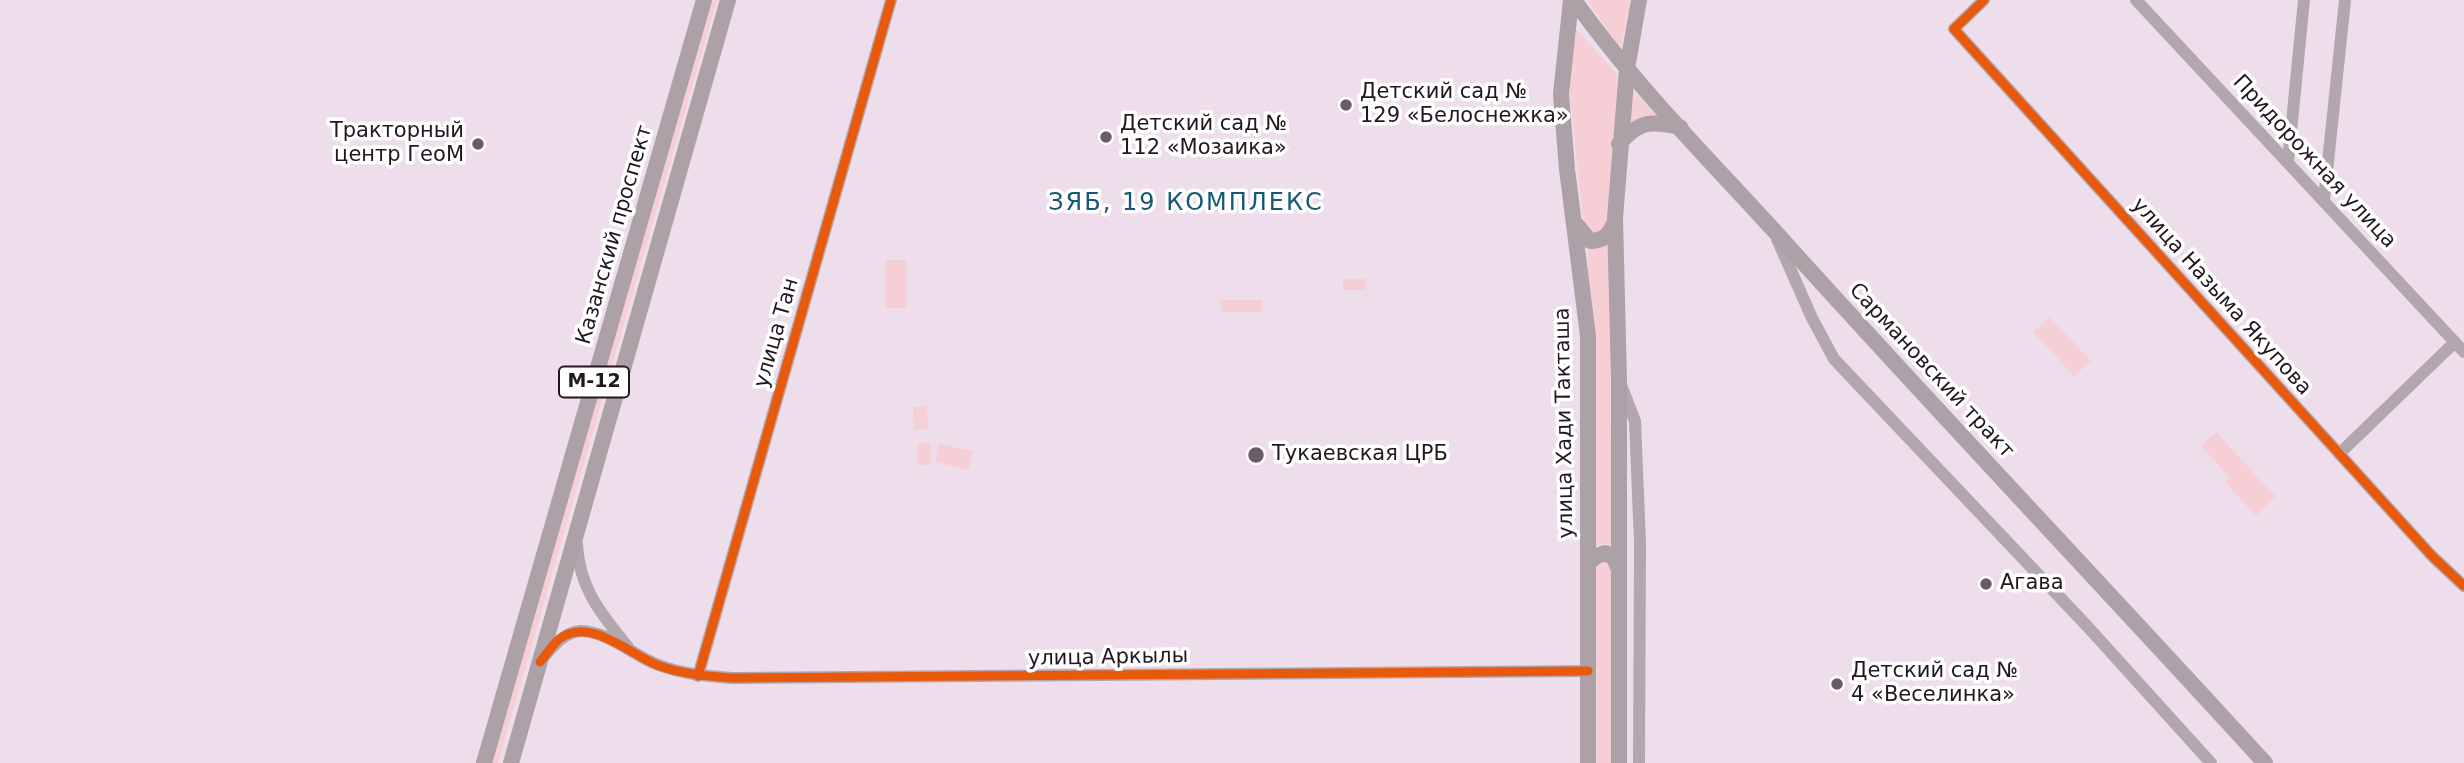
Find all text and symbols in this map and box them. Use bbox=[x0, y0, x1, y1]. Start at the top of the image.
street label: Придорожная улица bbox=[2227, 70, 2401, 254]
place label: Детский сад № 129 «Белоснежка» bbox=[1360, 80, 1569, 130]
marker: Детский сад № 129 «Белоснежка» bbox=[1338, 97, 1354, 113]
place label: Детский сад № 112 «Мозаика» bbox=[1120, 112, 1287, 162]
place label: Тракторный центр ГеоМ bbox=[330, 119, 464, 169]
street label: Казанский проспект bbox=[572, 123, 658, 347]
marker: Детский сад № 112 «Мозаика» bbox=[1098, 129, 1114, 145]
marker: Тракторный центр ГеоМ bbox=[470, 136, 486, 152]
district label: ЗЯБ, 19 КОМПЛЕКС bbox=[1050, 190, 1322, 218]
street label: улица Назыма Якупова bbox=[2126, 193, 2316, 401]
street label: улица Тан bbox=[749, 275, 805, 391]
street label: Сармановский тракт bbox=[1843, 278, 2019, 464]
street label: улица Хади Такташа bbox=[1550, 307, 1580, 539]
road number: М-12 bbox=[559, 366, 629, 398]
place label: Тукаевская ЦРБ bbox=[1272, 442, 1448, 468]
marker: Тукаевская ЦРБ bbox=[1246, 445, 1266, 465]
place label: Агава bbox=[2000, 571, 2064, 597]
marker: Агава bbox=[1978, 576, 1994, 592]
street label: улица Аркылы bbox=[1028, 644, 1188, 672]
place label: Детский сад № 4 «Веселинка» bbox=[1851, 659, 2018, 709]
marker: Детский сад № 4 «Веселинка» bbox=[1829, 676, 1845, 692]

